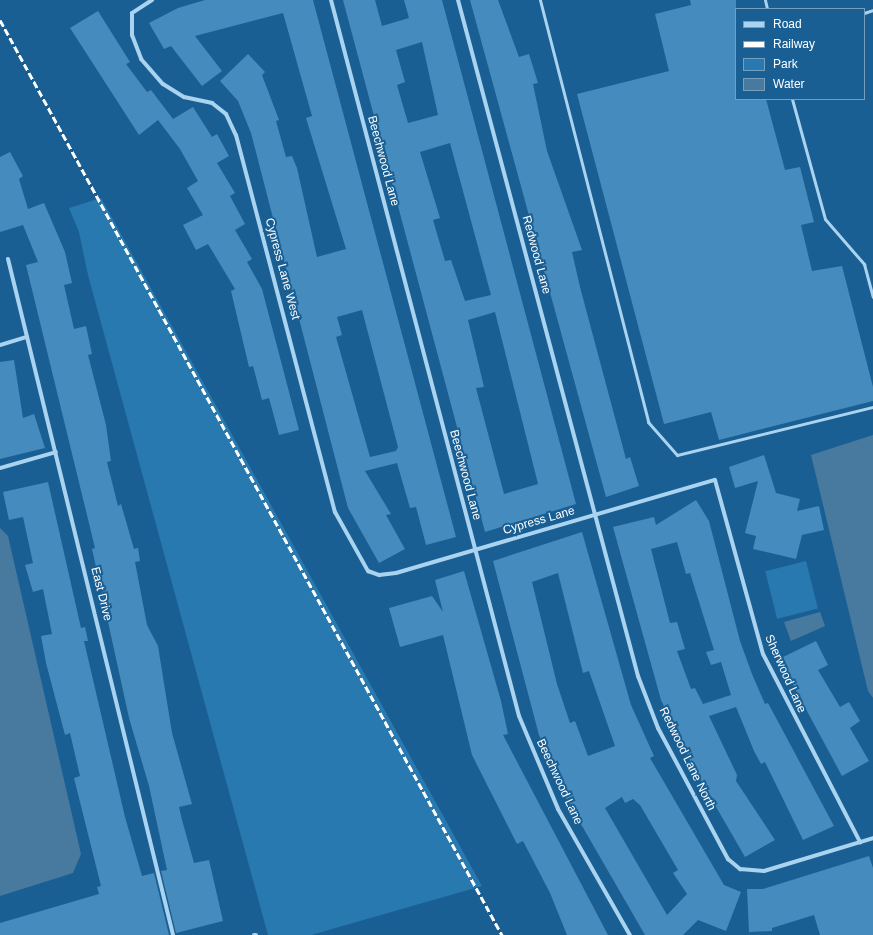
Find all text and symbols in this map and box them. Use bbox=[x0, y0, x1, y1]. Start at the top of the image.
legend bbox=[735, 8, 865, 100]
text: Road bbox=[773, 17, 802, 31]
text: Railway bbox=[773, 37, 815, 51]
text: Park bbox=[773, 57, 798, 71]
text: Water bbox=[773, 77, 805, 91]
street label: Beechwood Lane bbox=[364, 114, 402, 208]
street label: Redwood Lane bbox=[519, 214, 553, 296]
street label: Cypress Lane West bbox=[262, 217, 302, 321]
street label: Beechwood Lane bbox=[446, 428, 484, 522]
street label: Cypress Lane bbox=[501, 504, 577, 538]
street label: East Drive bbox=[87, 565, 115, 623]
street label: Sherwood Lane bbox=[761, 633, 809, 715]
street label: Redwood Lane North bbox=[656, 705, 718, 813]
street label: Beechwood Lane bbox=[533, 737, 585, 827]

